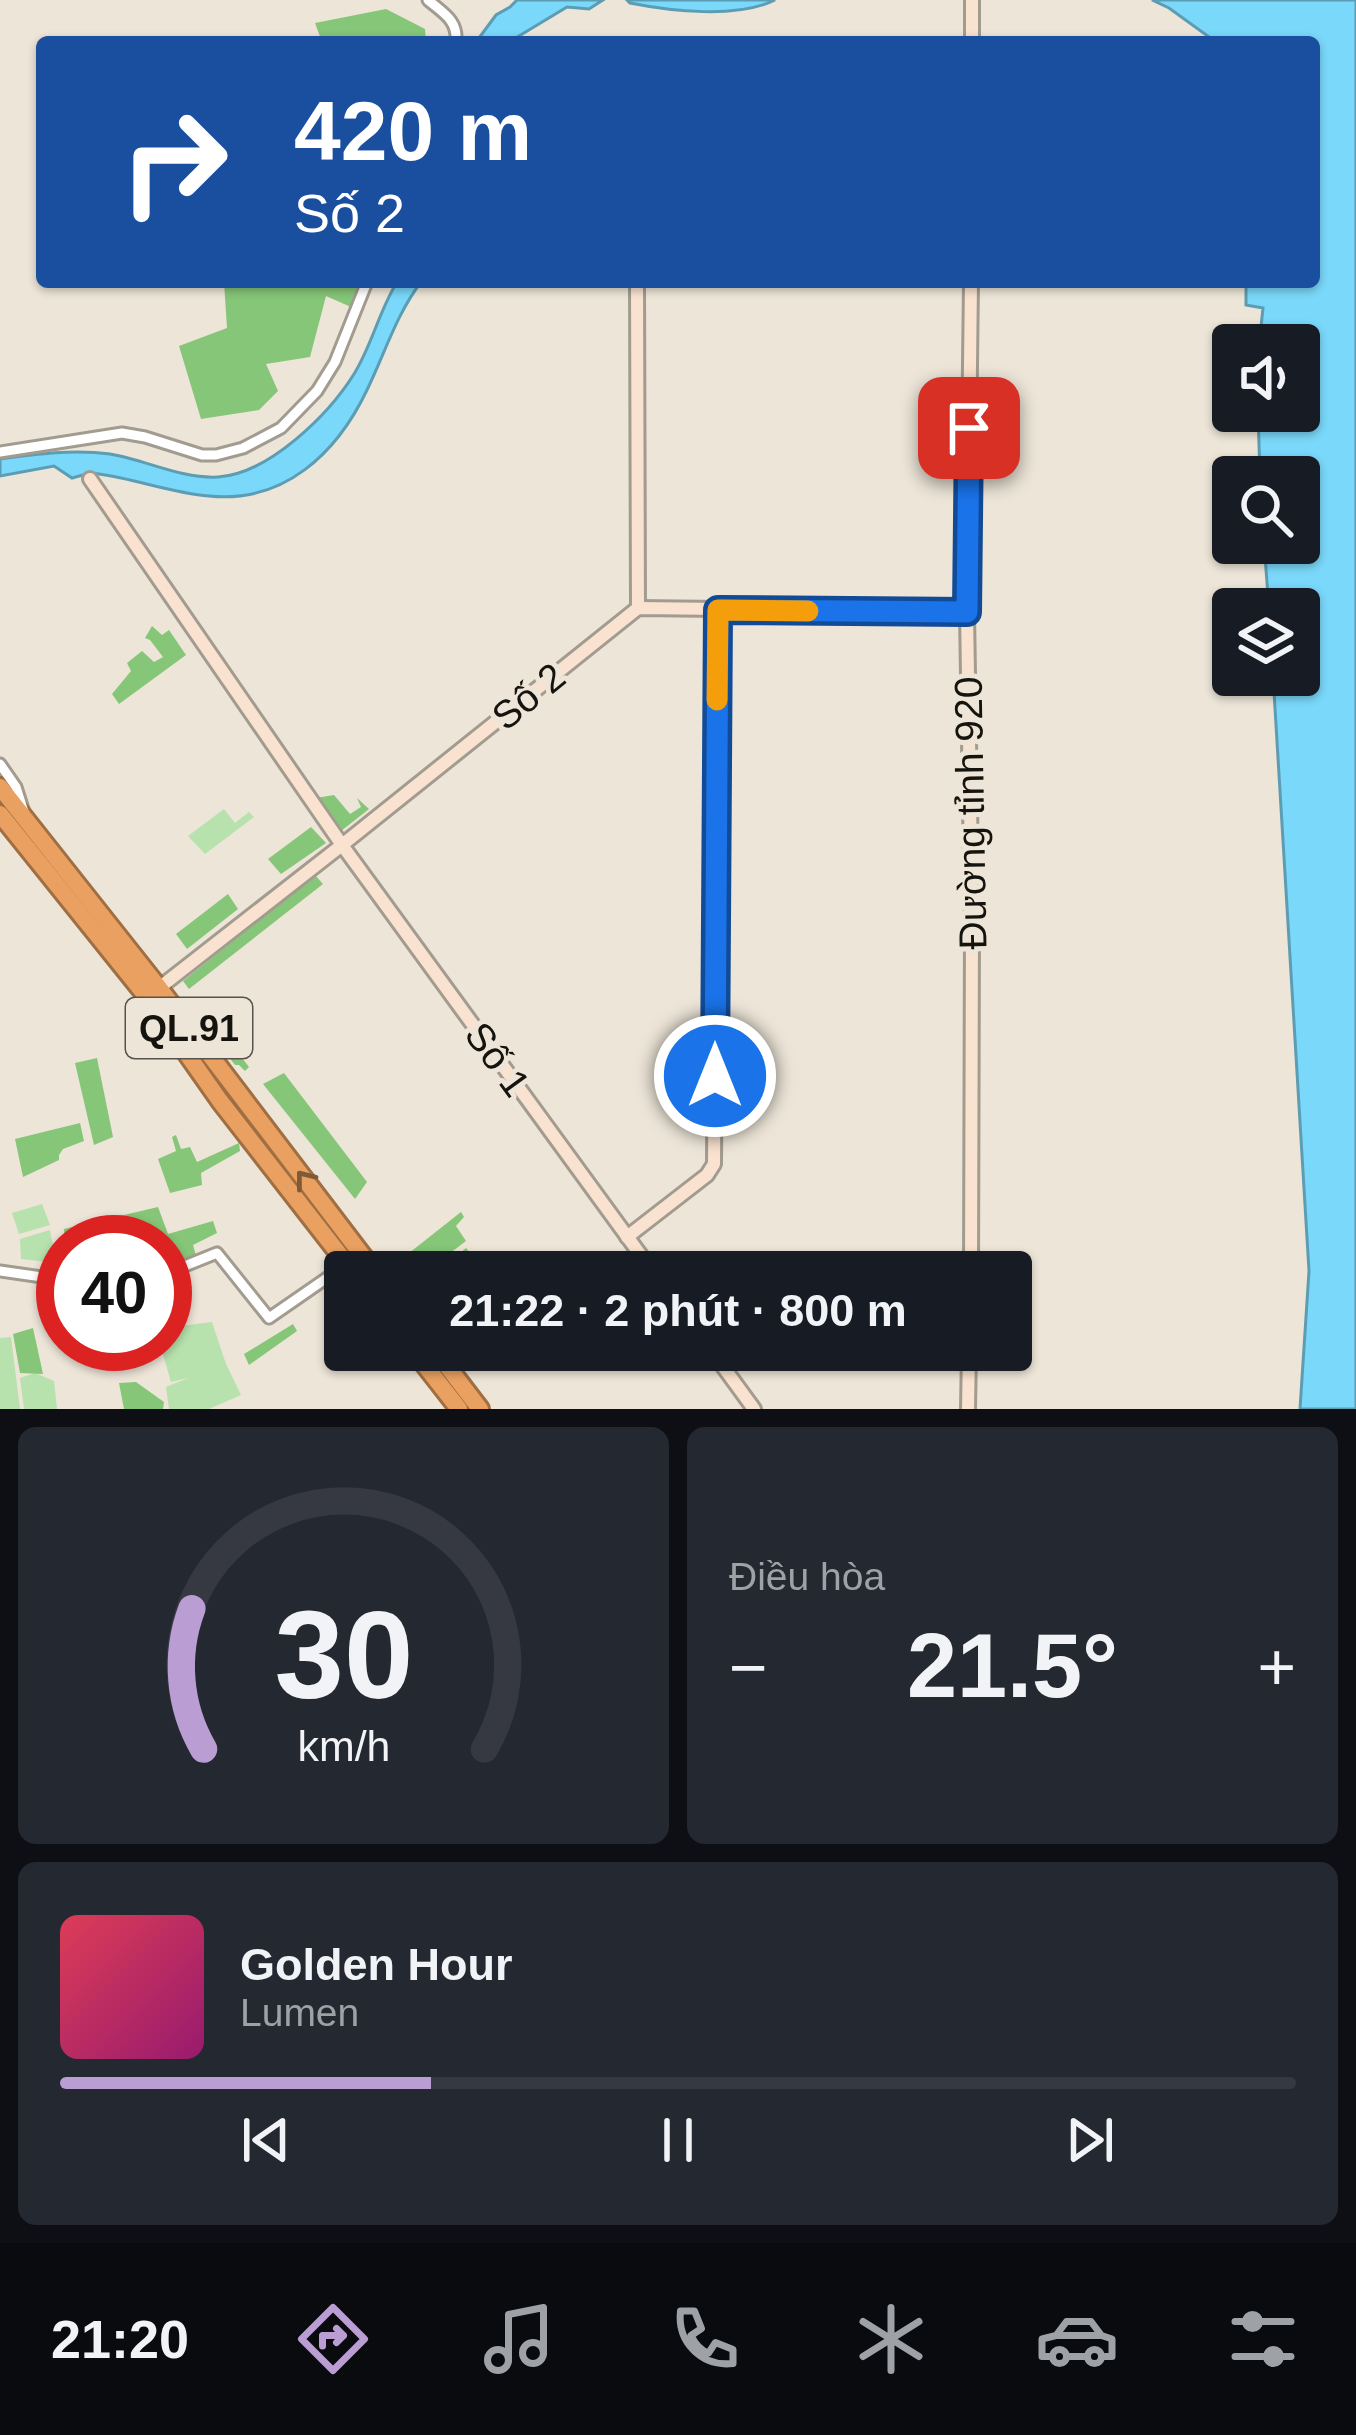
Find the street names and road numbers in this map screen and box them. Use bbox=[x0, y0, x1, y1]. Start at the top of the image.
street label: Số 2 bbox=[484, 654, 573, 738]
street label: Đường tỉnh 920 bbox=[947, 676, 994, 950]
road number: QL.91 bbox=[126, 998, 252, 1058]
street label: Số 1 bbox=[457, 1014, 539, 1104]

